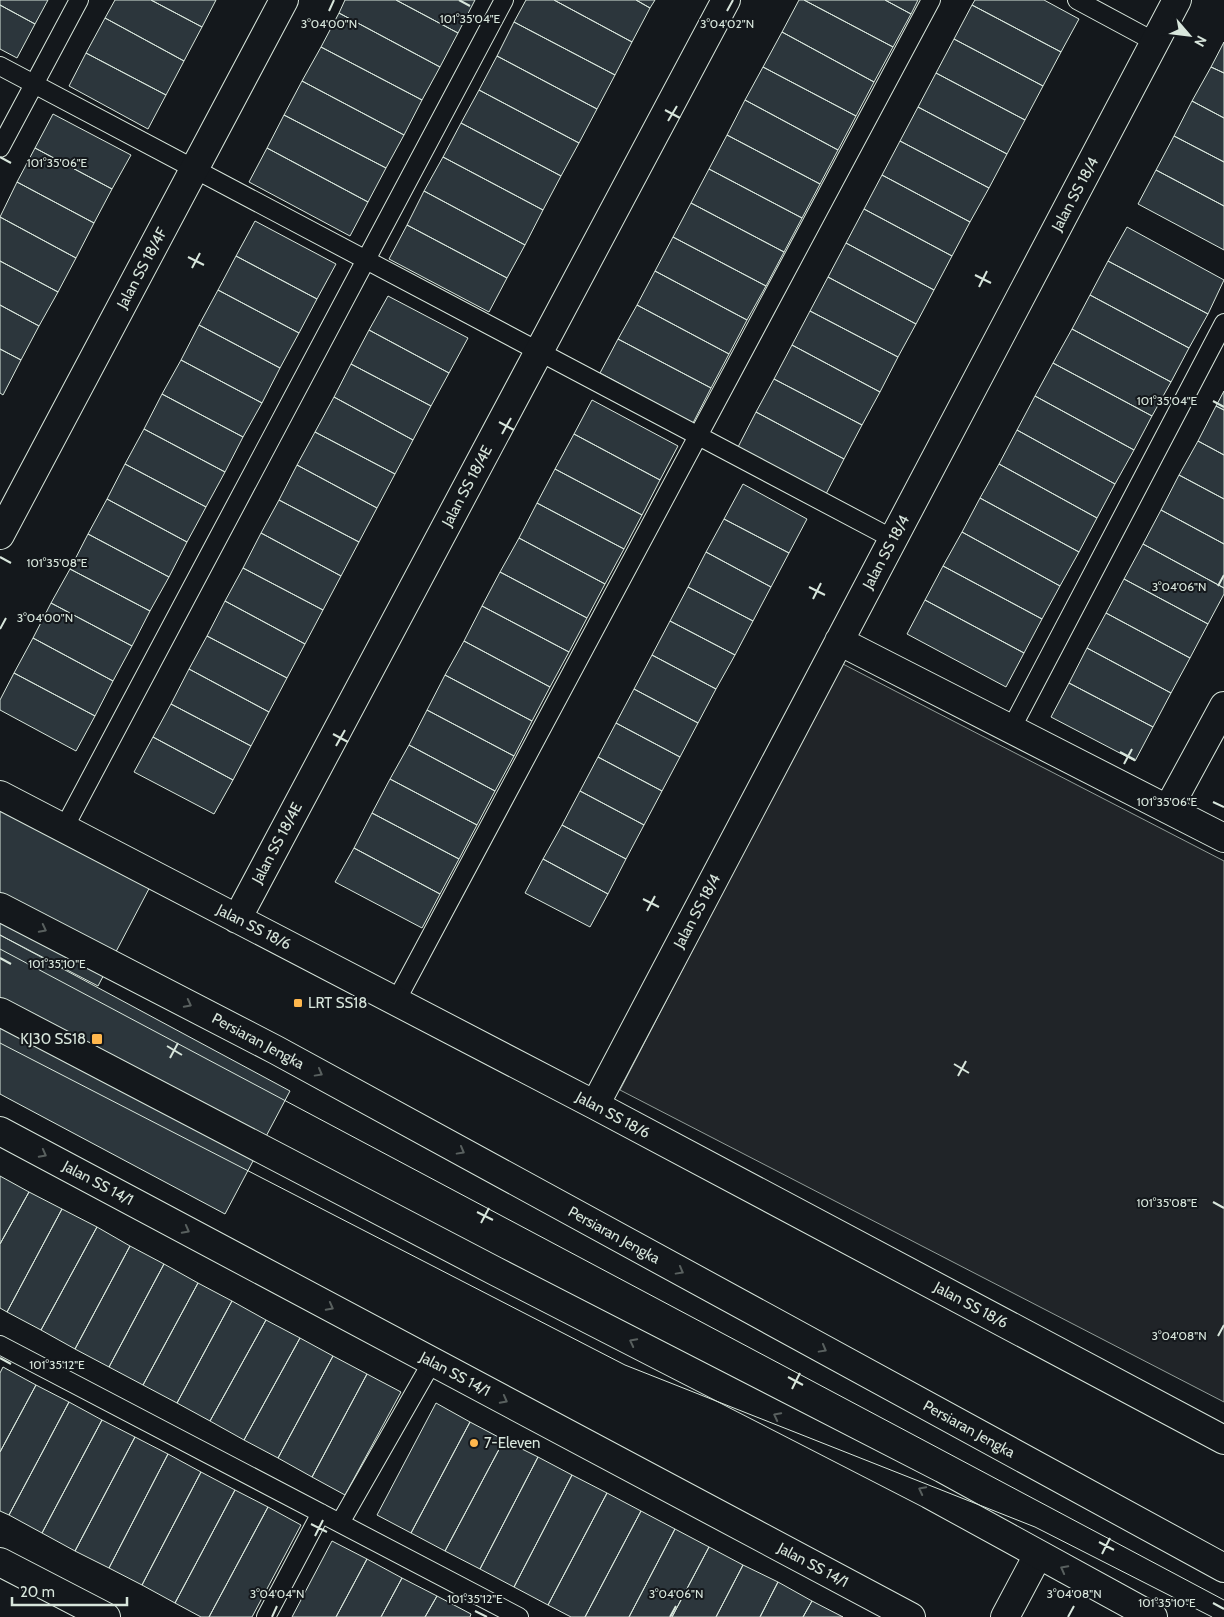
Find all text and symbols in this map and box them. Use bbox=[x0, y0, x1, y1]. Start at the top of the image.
north arrow bbox=[1164, 10, 1214, 60]
text: 101°35'04"E bbox=[440, 11, 501, 26]
text: 3°04'00"N bbox=[301, 16, 357, 31]
text: 3°04'02"N bbox=[700, 16, 754, 31]
text: N bbox=[1190, 33, 1211, 50]
street label: Jalan SS 18/4 bbox=[1048, 154, 1102, 235]
text: 101°35'06"E bbox=[27, 155, 88, 170]
street label: Jalan SS 18/4F bbox=[113, 224, 171, 312]
text: 101°35'04"E bbox=[1137, 393, 1198, 408]
street label: Jalan SS 18/4E bbox=[438, 442, 496, 531]
street label: Jalan SS 18/4 bbox=[859, 512, 913, 593]
text: 101°35'08"E bbox=[27, 555, 88, 570]
text: 3°04'06"N bbox=[1152, 579, 1206, 594]
text: 3°04'00"N bbox=[17, 610, 73, 625]
text: 101°35'06"E bbox=[1137, 794, 1198, 809]
street label: Jalan SS 18/4E bbox=[248, 799, 306, 888]
street label: Jalan SS 18/4 bbox=[670, 871, 724, 952]
street label: Jalan SS 18/6 bbox=[213, 900, 294, 953]
one-way arrow bbox=[38, 923, 47, 933]
text: 101°35'10"E bbox=[28, 956, 86, 971]
place label: LRT SS18 bbox=[308, 994, 367, 1012]
marker: LRT SS18 bbox=[292, 997, 304, 1009]
one-way arrow bbox=[182, 998, 191, 1008]
street label: Persiaran Jengka bbox=[209, 1009, 308, 1073]
place label: KJ30 SS18 bbox=[20, 1030, 86, 1048]
marker: KJ30 SS18 bbox=[90, 1032, 104, 1046]
one-way arrow bbox=[313, 1067, 322, 1077]
street label: Jalan SS 18/6 bbox=[572, 1088, 653, 1142]
one-way arrow bbox=[456, 1145, 465, 1155]
one-way arrow bbox=[38, 1148, 47, 1158]
street label: Jalan SS 14/1 bbox=[59, 1156, 136, 1209]
text: 101°35'08"E bbox=[1137, 1195, 1198, 1210]
street label: Persiaran Jengka bbox=[565, 1202, 664, 1268]
one-way arrow bbox=[181, 1224, 190, 1234]
one-way arrow bbox=[675, 1265, 684, 1275]
street label: Jalan SS 18/6 bbox=[930, 1278, 1011, 1332]
one-way arrow bbox=[324, 1301, 333, 1311]
text: 3°04'08"N bbox=[1151, 1328, 1207, 1343]
one-way arrow bbox=[629, 1338, 638, 1348]
one-way arrow bbox=[818, 1343, 827, 1353]
street label: Jalan SS 14/1 bbox=[416, 1347, 493, 1400]
text: 101°35'12"E bbox=[29, 1357, 85, 1372]
one-way arrow bbox=[498, 1394, 507, 1404]
street label: Persiaran Jengka bbox=[920, 1396, 1019, 1462]
one-way arrow bbox=[773, 1412, 782, 1422]
place label: 7-Eleven bbox=[484, 1434, 540, 1452]
marker: 7-Eleven bbox=[468, 1437, 480, 1449]
one-way arrow bbox=[918, 1486, 927, 1496]
street label: Jalan SS 14/1 bbox=[774, 1538, 851, 1591]
one-way arrow bbox=[1060, 1565, 1069, 1575]
scale bar bbox=[12, 1574, 128, 1606]
text: 20 m bbox=[20, 1583, 55, 1601]
text: 3°04'04"N bbox=[250, 1586, 304, 1601]
text: 3°04'06"N bbox=[649, 1586, 703, 1601]
text: 3°04'08"N bbox=[1046, 1586, 1102, 1601]
text: 101°35'12"E bbox=[447, 1591, 503, 1606]
text: 101°35'10"E bbox=[1138, 1595, 1196, 1610]

